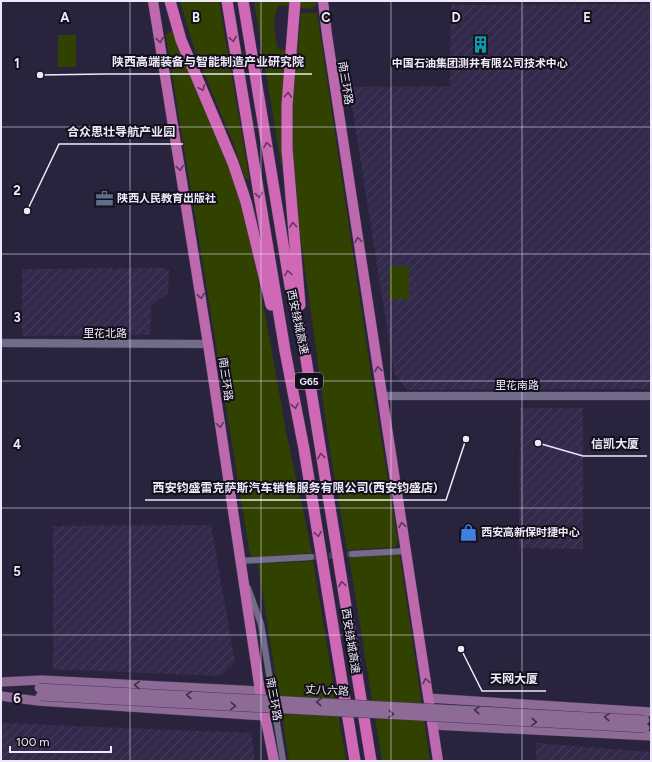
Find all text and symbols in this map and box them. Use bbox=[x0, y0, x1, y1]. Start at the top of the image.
text: A bbox=[60, 10, 70, 25]
text: B bbox=[192, 10, 200, 25]
text: C bbox=[321, 10, 331, 25]
text: D bbox=[451, 10, 461, 25]
text: E bbox=[583, 10, 591, 25]
building icon: 中国石油集团测井有限公司技术中心 bbox=[470, 35, 490, 55]
one-way arrow bbox=[155, 36, 163, 43]
one-way arrow bbox=[229, 36, 237, 43]
callout: 陕西高端装备与智能制造产业研究院 bbox=[104, 50, 312, 74]
text: 陕西高端装备与智能制造产业研究院 bbox=[112, 55, 304, 69]
text: 1 bbox=[14, 56, 20, 71]
place label: 中国石油集团测井有限公司技术中心 bbox=[392, 57, 568, 70]
street label: 南三环路 bbox=[336, 60, 355, 106]
one-way arrow bbox=[197, 84, 205, 92]
one-way arrow bbox=[283, 92, 292, 98]
callout: 合众思壮导航产业园 bbox=[59, 120, 183, 144]
text: 合众思壮导航产业园 bbox=[67, 125, 175, 139]
one-way arrow bbox=[263, 142, 272, 148]
one-way arrow bbox=[175, 165, 184, 171]
text: 2 bbox=[13, 183, 21, 198]
office icon: 陕西人民教育出版社 bbox=[94, 188, 114, 208]
place label: 陕西人民教育出版社 bbox=[117, 192, 216, 205]
one-way arrow bbox=[254, 192, 263, 198]
one-way arrow bbox=[289, 222, 298, 228]
one-way arrow bbox=[354, 237, 363, 243]
one-way arrow bbox=[284, 270, 293, 276]
street label: 西安绕城高速 bbox=[284, 288, 311, 356]
one-way arrow bbox=[196, 293, 204, 299]
text: 3 bbox=[13, 310, 21, 325]
street label: 里花北路 bbox=[83, 327, 127, 340]
street label: 南三环路 bbox=[216, 356, 235, 402]
one-way arrow bbox=[374, 365, 383, 372]
road number: G65 bbox=[295, 373, 323, 389]
street label: 里花南路 bbox=[495, 379, 539, 392]
one-way arrow bbox=[291, 403, 299, 409]
one-way arrow bbox=[215, 422, 224, 428]
callout: 信凯大厦 bbox=[583, 432, 647, 456]
text: 4 bbox=[13, 437, 21, 452]
text: 信凯大厦 bbox=[591, 437, 639, 451]
one-way arrow bbox=[317, 453, 326, 459]
callout: 西安钧盛雷克萨斯汽车销售服务有限公司(西安钧盛店) bbox=[145, 476, 446, 500]
text: 西安钧盛雷克萨斯汽车销售服务有限公司(西安钧盛店) bbox=[152, 481, 438, 495]
one-way arrow bbox=[398, 522, 407, 528]
shop icon: 西安高新保时捷中心 bbox=[458, 522, 478, 542]
place label: 西安高新保时捷中心 bbox=[481, 526, 580, 539]
one-way arrow bbox=[313, 531, 322, 537]
text: 5 bbox=[13, 564, 21, 579]
one-way arrow bbox=[338, 581, 347, 587]
street label: 西安绕城高速 bbox=[339, 607, 362, 675]
callout: 天网大厦 bbox=[482, 667, 546, 691]
text: 天网大厦 bbox=[490, 672, 538, 686]
street label: 南三环路 bbox=[263, 676, 284, 722]
one-way arrow bbox=[422, 678, 430, 684]
one-way arrow bbox=[134, 681, 140, 689]
street label: 丈八六路 bbox=[305, 683, 349, 698]
text: 6 bbox=[13, 691, 21, 706]
one-way arrow bbox=[186, 691, 192, 700]
one-way arrow bbox=[316, 698, 322, 706]
one-way arrow bbox=[230, 702, 236, 710]
one-way arrow bbox=[474, 706, 480, 715]
one-way arrow bbox=[388, 710, 394, 719]
one-way arrow bbox=[604, 713, 610, 722]
one-way arrow bbox=[531, 718, 537, 726]
scale bar bbox=[10, 728, 111, 754]
text: 100 m bbox=[16, 735, 50, 749]

